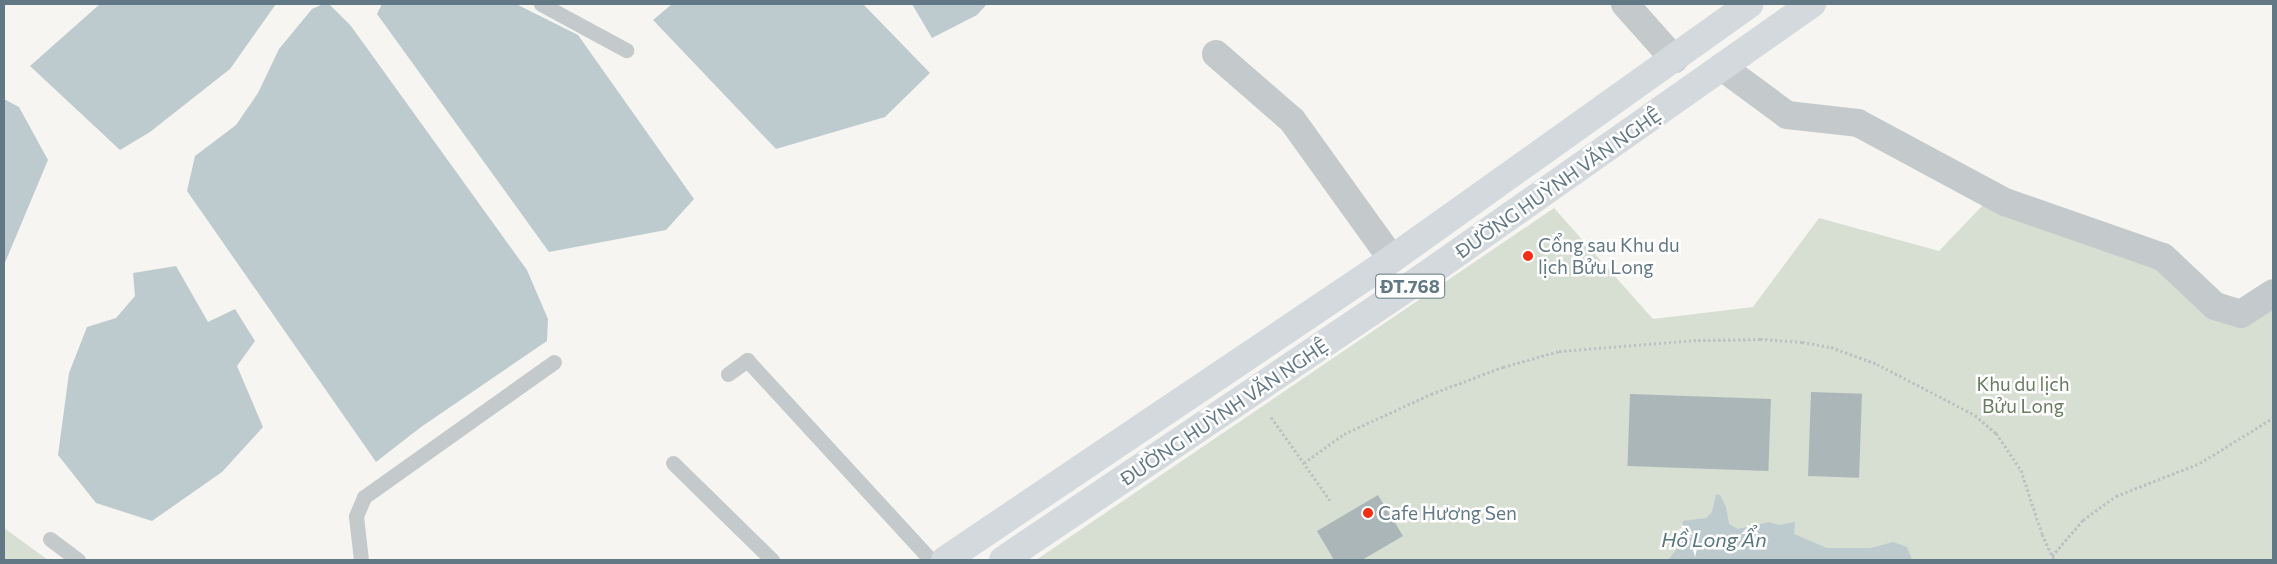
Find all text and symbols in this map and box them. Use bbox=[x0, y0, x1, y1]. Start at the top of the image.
street label: ĐƯỜNG HUỲNH VĂN NGHỆ bbox=[1451, 103, 1665, 263]
place label: Cổng sau Khu du lịch Bửu Long bbox=[1538, 234, 1679, 278]
marker: Cổng sau Khu du lịch Bửu Long bbox=[1522, 250, 1534, 262]
road number: ĐT.768 bbox=[1375, 270, 1445, 302]
street label: ĐƯỜNG HUỲNH VĂN NGHỆ bbox=[1116, 334, 1332, 490]
park label: Khu du lịch Bửu Long bbox=[1976, 373, 2070, 417]
place label: Cafe Hương Sen bbox=[1378, 502, 1517, 524]
marker: Cafe Hương Sen bbox=[1362, 507, 1374, 519]
water label: Hồ Long Ẩn bbox=[1661, 527, 1767, 551]

